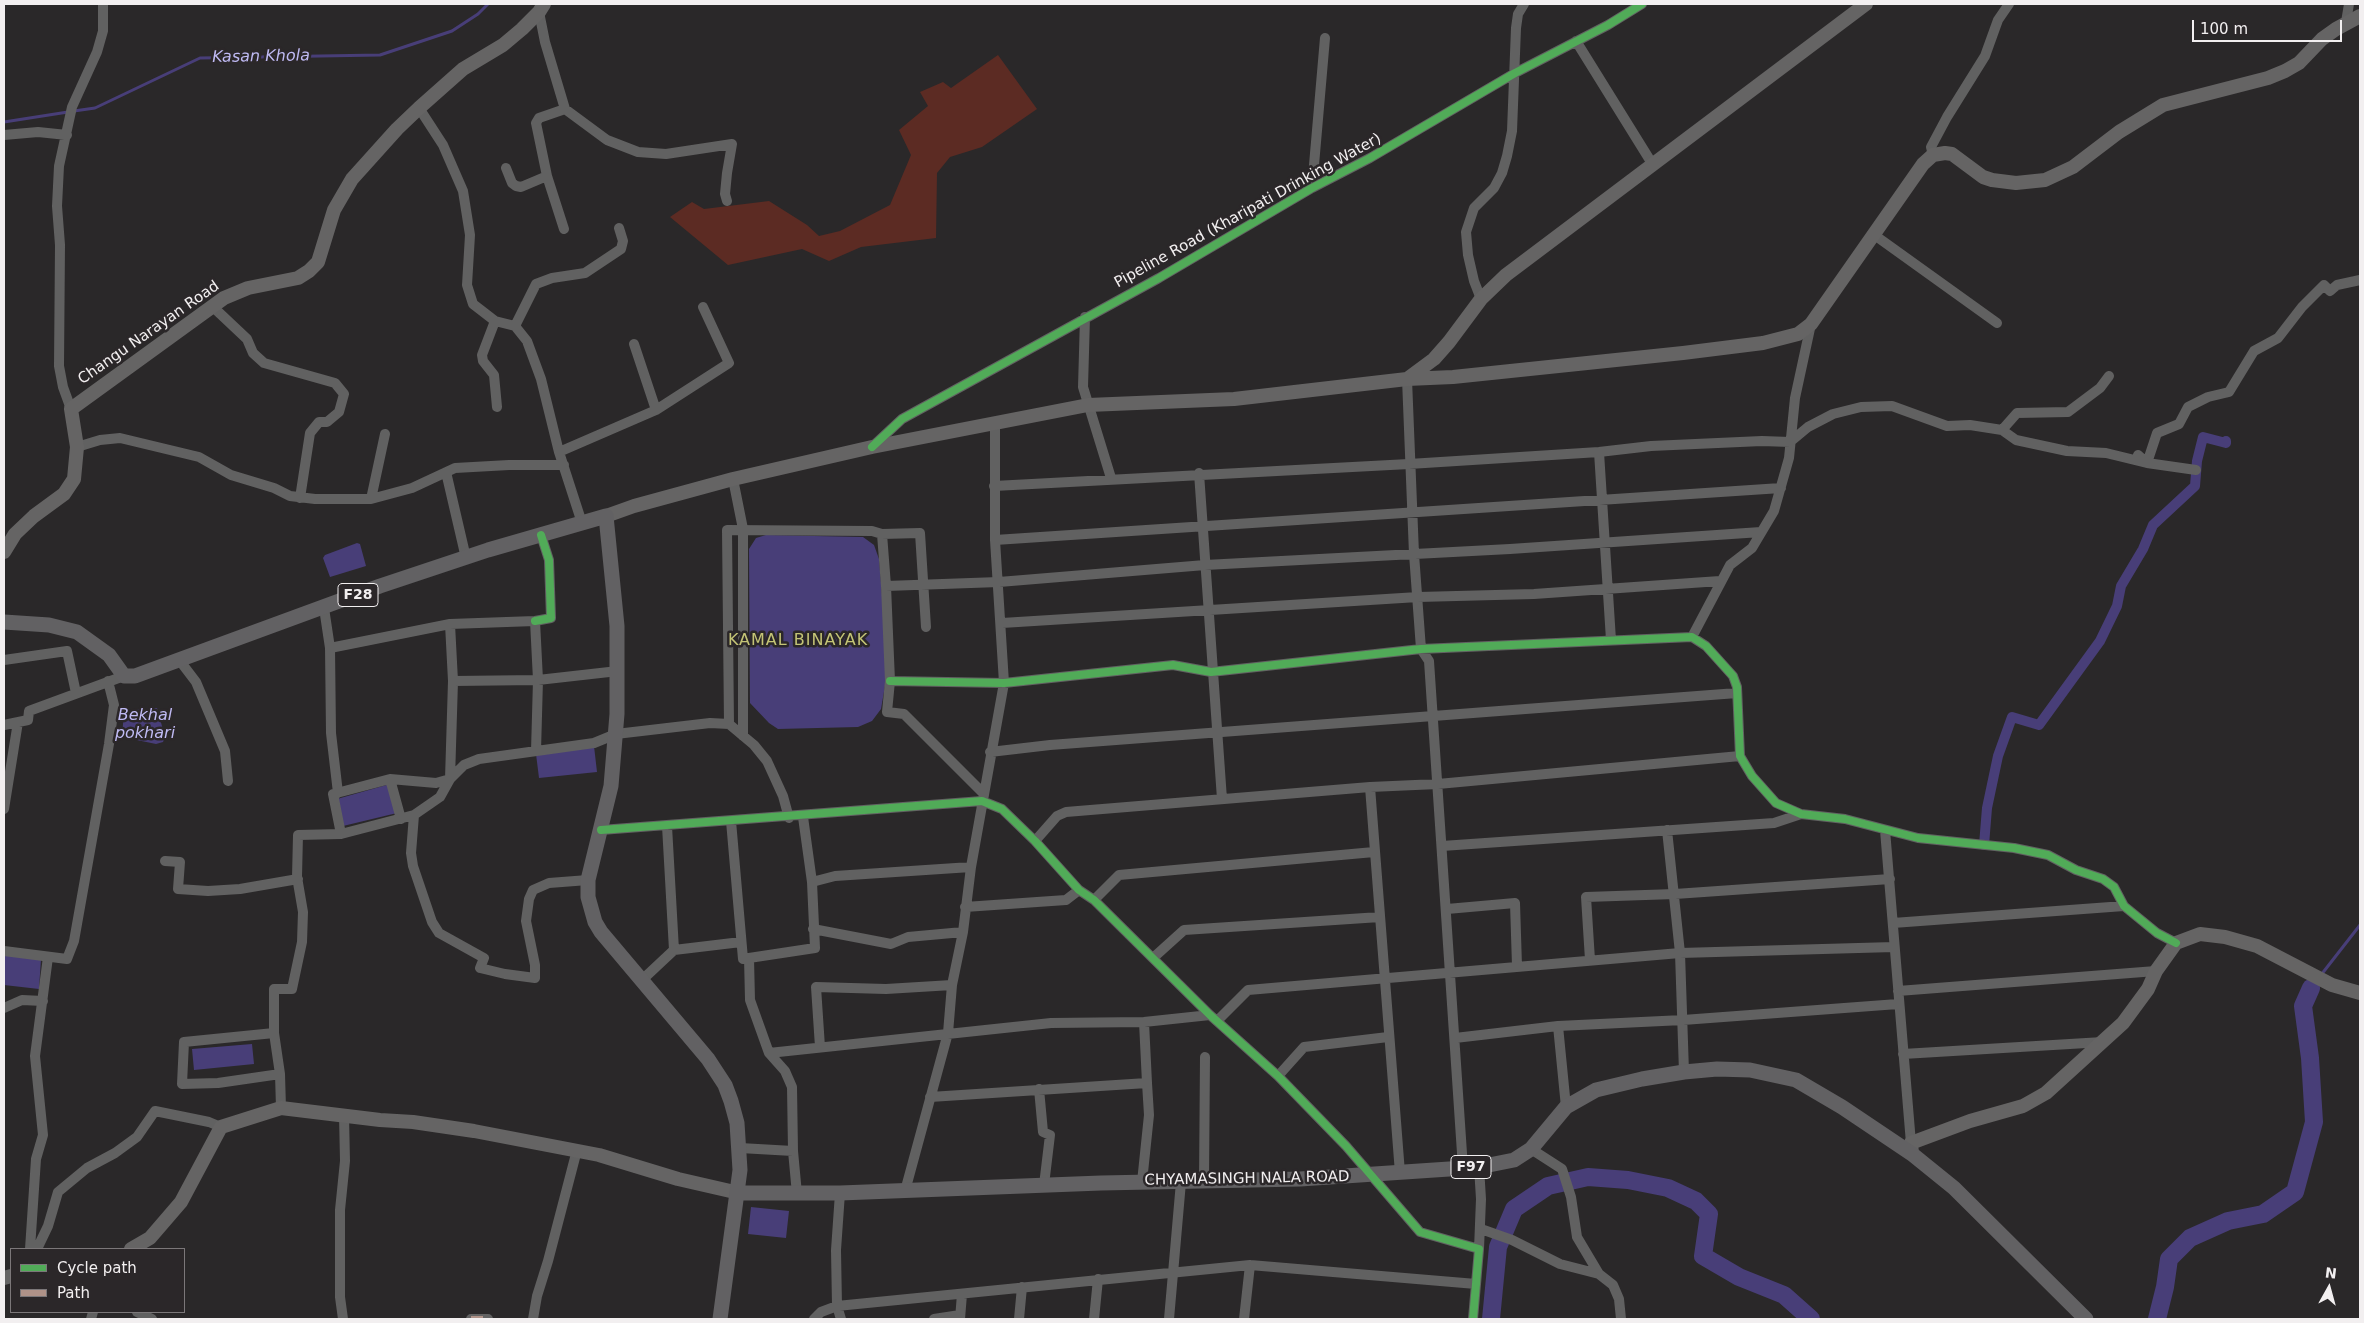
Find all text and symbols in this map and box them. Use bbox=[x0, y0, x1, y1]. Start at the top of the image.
scale bar bbox=[2194, 10, 2344, 42]
text: 100 m bbox=[2200, 20, 2248, 38]
water label: Kasan Khola bbox=[212, 47, 310, 67]
street label: Pipeline Road (Kharipati Drinking Water) bbox=[1111, 130, 1385, 292]
street label: Changu Narayan Road bbox=[75, 277, 223, 389]
road number: F28 bbox=[338, 584, 378, 606]
district label: KAMAL BINAYAK bbox=[726, 631, 870, 651]
water label: Bekhal pokhari bbox=[115, 706, 175, 744]
road number: F97 bbox=[1451, 1156, 1491, 1178]
street label: CHYAMASINGH NALA ROAD bbox=[1144, 1168, 1350, 1190]
legend bbox=[10, 1248, 185, 1313]
text: Cycle path bbox=[57, 1259, 137, 1277]
north arrow bbox=[2304, 1263, 2354, 1313]
text: N bbox=[2324, 1264, 2338, 1282]
text: Path bbox=[57, 1284, 90, 1302]

